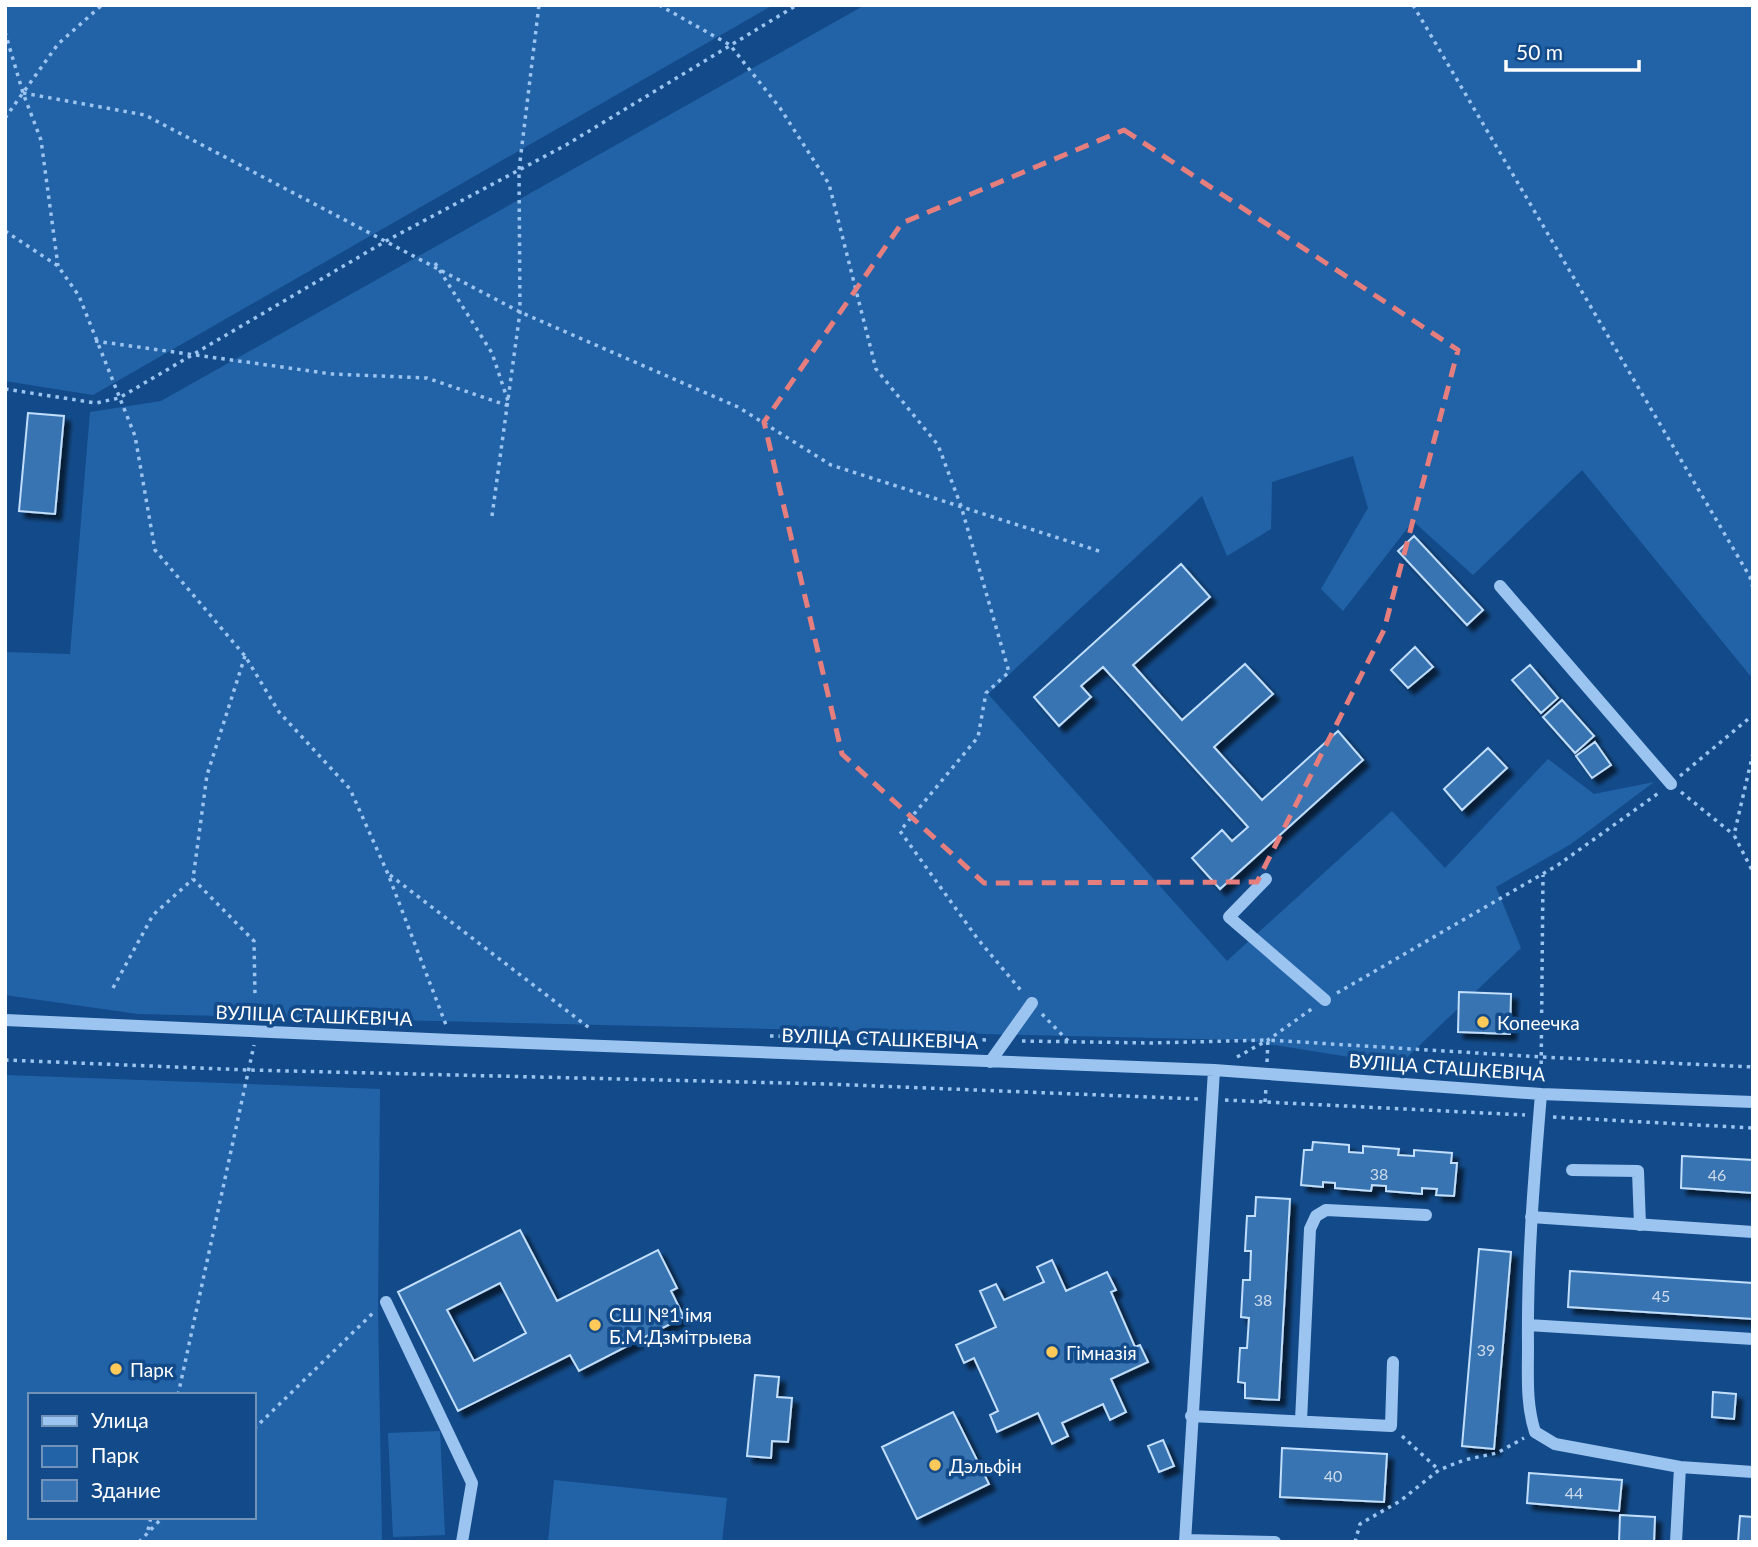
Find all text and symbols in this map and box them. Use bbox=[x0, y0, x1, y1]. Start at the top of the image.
scale bar bbox=[1506, 28, 1639, 72]
text: 50 m bbox=[1516, 39, 1563, 64]
street label: ВУЛІЦА СТАШКЕВІЧА bbox=[215, 1000, 413, 1030]
place label: Копеечка bbox=[1497, 1011, 1580, 1034]
marker: Копеечка bbox=[1475, 1014, 1491, 1030]
street label: ВУЛІЦА СТАШКЕВІЧА bbox=[781, 1023, 979, 1053]
street label: ВУЛІЦА СТАШКЕВІЧА bbox=[1348, 1049, 1546, 1085]
house number: 38 bbox=[1370, 1164, 1388, 1183]
house number: 46 bbox=[1708, 1165, 1726, 1184]
house number: 45 bbox=[1652, 1286, 1670, 1305]
house number: 38 bbox=[1254, 1290, 1272, 1309]
place label: СШ №1 імя Б.М.Дзмітрыева bbox=[609, 1303, 752, 1348]
marker: СШ №1 імя Б.М.Дзмітрыева bbox=[587, 1317, 603, 1333]
house number: 39 bbox=[1477, 1340, 1495, 1359]
place label: Гімназія bbox=[1066, 1341, 1137, 1364]
marker: Гімназія bbox=[1044, 1344, 1060, 1360]
place label: Парк bbox=[130, 1358, 174, 1381]
marker: Парк bbox=[108, 1361, 124, 1377]
legend bbox=[28, 1393, 256, 1519]
text: Улица bbox=[91, 1407, 149, 1432]
text: Парк bbox=[91, 1442, 139, 1467]
place label: Дэльфін bbox=[949, 1454, 1022, 1477]
marker: Дэльфін bbox=[927, 1457, 943, 1473]
house number: 40 bbox=[1324, 1466, 1342, 1485]
text: Здание bbox=[91, 1477, 161, 1502]
house number: 44 bbox=[1565, 1483, 1583, 1502]

